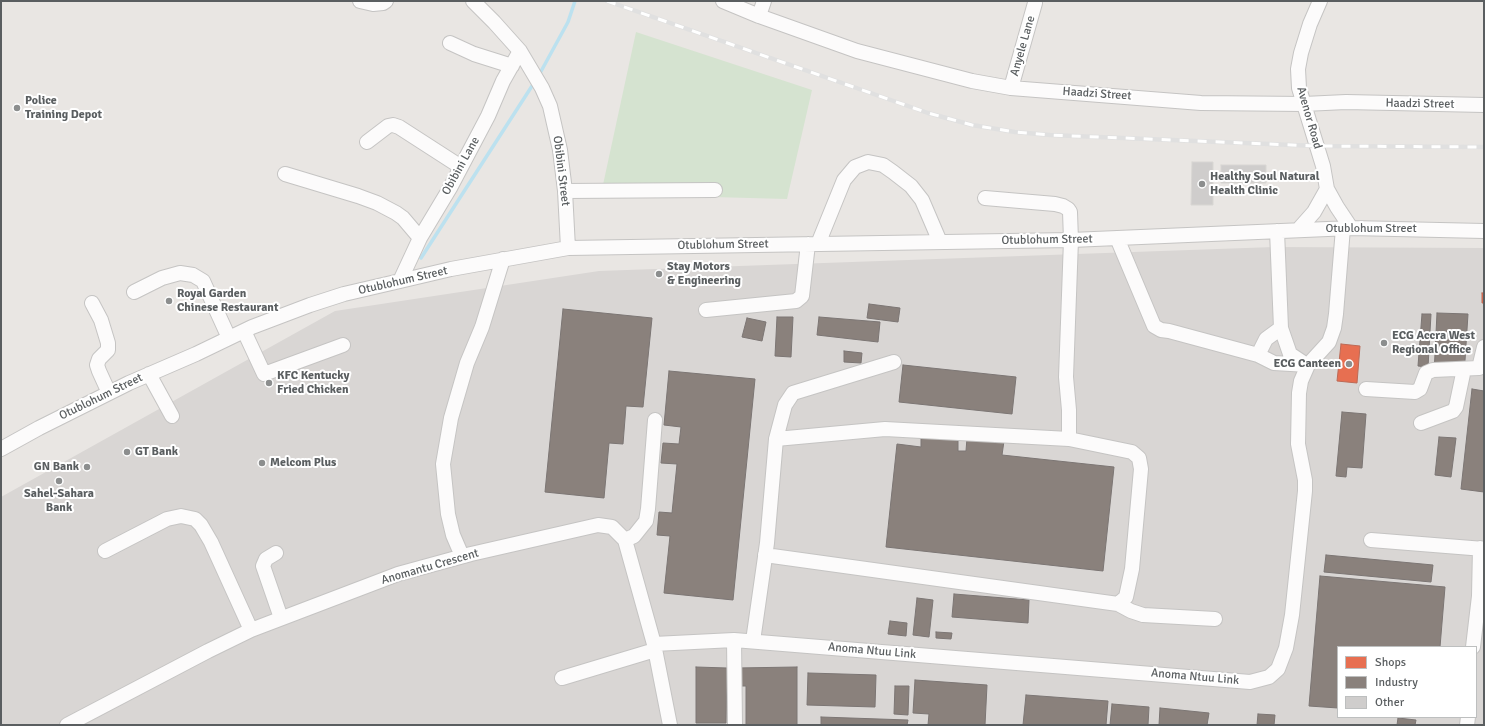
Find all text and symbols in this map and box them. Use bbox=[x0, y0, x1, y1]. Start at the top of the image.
street label: Anyele Lane bbox=[1008, 14, 1038, 78]
street label: Haadzi Street bbox=[1062, 84, 1132, 104]
street label: Avenor Road bbox=[1293, 85, 1325, 151]
place label: Police Training Depot bbox=[25, 94, 102, 122]
street label: Haadzi Street bbox=[1385, 96, 1455, 112]
marker: Police Training Depot bbox=[12, 103, 22, 113]
street label: Obibini Lane bbox=[439, 134, 483, 198]
street label: Obibini Street bbox=[550, 135, 572, 207]
place label: Healthy Soul Natural Health Clinic bbox=[1210, 170, 1319, 198]
marker: Healthy Soul Natural Health Clinic bbox=[1197, 179, 1207, 189]
street label: Otublohum Street bbox=[1325, 222, 1417, 236]
street label: Otublohum Street bbox=[1001, 232, 1093, 248]
street label: Otublohum Street bbox=[677, 237, 769, 253]
place label: Stay Motors & Engineering bbox=[667, 260, 741, 288]
street label: Otublohum Street bbox=[357, 264, 449, 298]
marker: Stay Motors & Engineering bbox=[654, 269, 664, 279]
place label: Royal Garden Chinese Restaurant bbox=[177, 287, 278, 315]
marker: Royal Garden Chinese Restaurant bbox=[164, 296, 174, 306]
place label: ECG Accra West Regional Office bbox=[1392, 329, 1475, 357]
marker: ECG Accra West Regional Office bbox=[1379, 338, 1389, 348]
place label: ECG Canteen bbox=[1274, 357, 1341, 371]
marker: ECG Canteen bbox=[1344, 359, 1354, 369]
place label: KFC Kentucky Fried Chicken bbox=[277, 369, 350, 397]
street label: Otublohum Street bbox=[57, 371, 145, 423]
marker: KFC Kentucky Fried Chicken bbox=[264, 378, 274, 388]
place label: GT Bank bbox=[135, 445, 178, 459]
marker: GT Bank bbox=[122, 447, 132, 457]
place label: Melcom Plus bbox=[270, 456, 336, 470]
marker: Melcom Plus bbox=[257, 458, 267, 468]
place label: GN Bank bbox=[34, 460, 79, 474]
marker: GN Bank bbox=[82, 462, 92, 472]
marker: Sahel-Sahara Bank bbox=[54, 476, 64, 486]
place label: Sahel-Sahara Bank bbox=[24, 487, 94, 515]
street label: Anomantu Crescent bbox=[380, 546, 480, 588]
street label: Anoma Ntuu Link bbox=[827, 640, 917, 662]
legend bbox=[1337, 646, 1477, 718]
text: Shops bbox=[1375, 655, 1406, 670]
street label: Anoma Ntuu Link bbox=[1150, 666, 1240, 688]
text: Industry bbox=[1375, 675, 1418, 690]
text: Other bbox=[1375, 695, 1404, 710]

